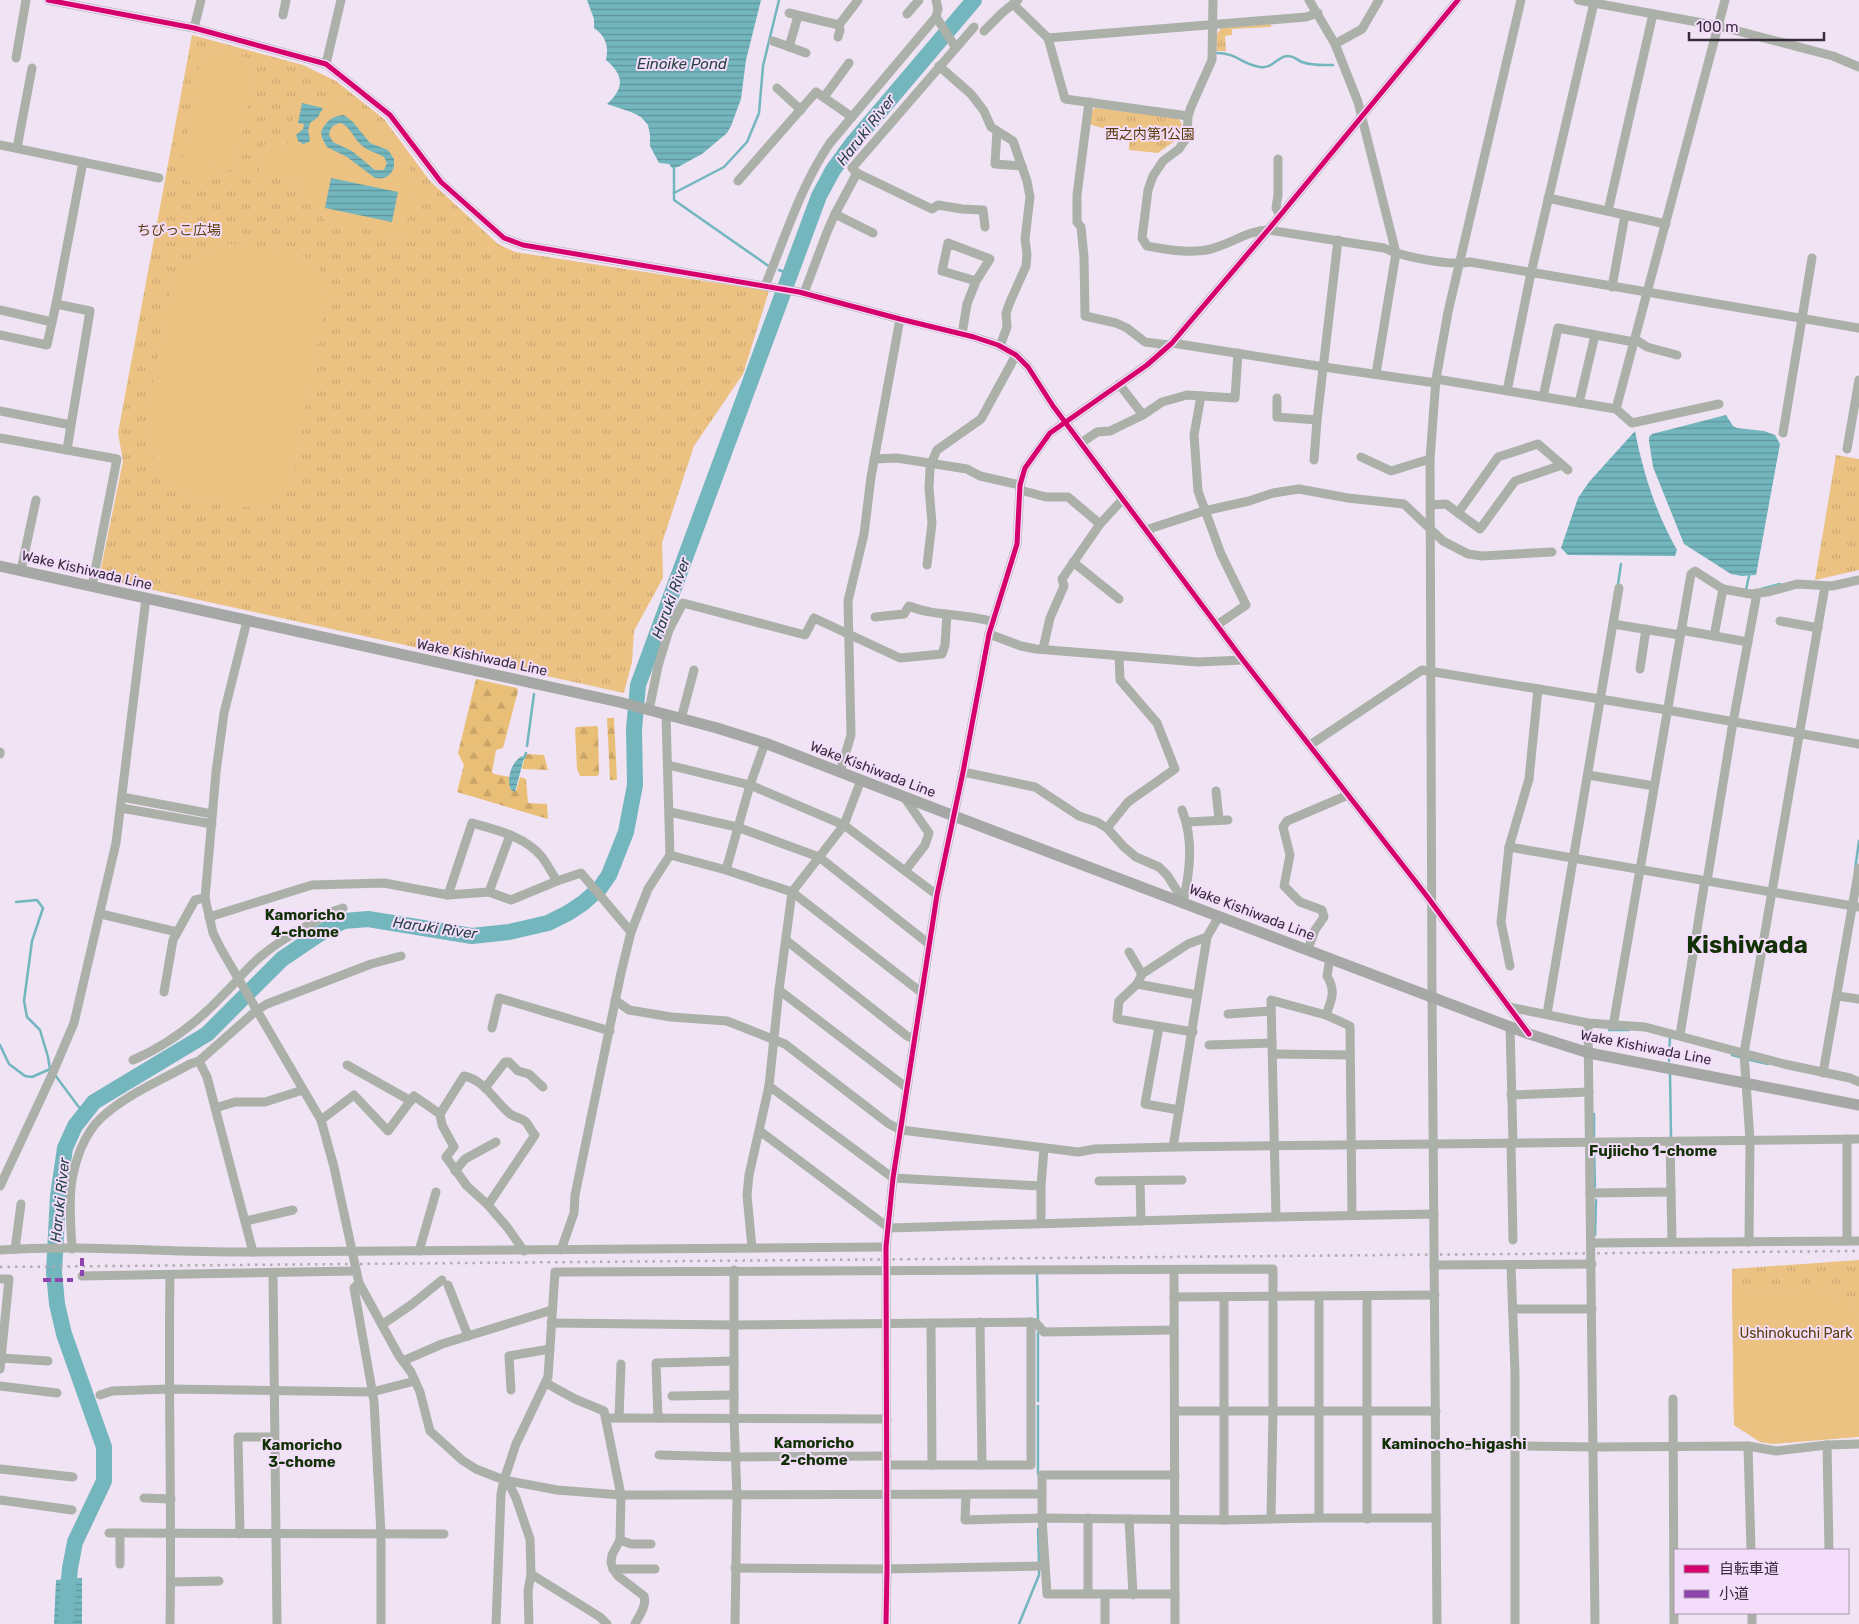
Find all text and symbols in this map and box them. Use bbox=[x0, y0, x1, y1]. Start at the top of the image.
scale bar bbox=[1689, 10, 1824, 42]
text: 100 m bbox=[1696, 18, 1738, 36]
water label: Einoike Pond bbox=[637, 55, 728, 73]
water label: Haruki River bbox=[833, 90, 900, 169]
park label: 西之内第1公園 bbox=[1105, 126, 1195, 143]
park label: ちびっこ広場 bbox=[137, 222, 221, 239]
street label: Wake Kishiwada Line bbox=[20, 547, 154, 594]
water label: Haruki River bbox=[648, 554, 694, 641]
street label: Wake Kishiwada Line bbox=[415, 635, 549, 680]
street label: Wake Kishiwada Line bbox=[807, 738, 938, 801]
street label: Wake Kishiwada Line bbox=[1186, 881, 1317, 944]
district label: Kamoricho 4-chome bbox=[265, 906, 345, 941]
water label: Haruki River bbox=[392, 913, 480, 943]
district label: Kishiwada bbox=[1686, 931, 1808, 959]
street label: Wake Kishiwada Line bbox=[1579, 1026, 1713, 1069]
district label: Fujiicho 1-chome bbox=[1589, 1142, 1717, 1160]
water label: Haruki River bbox=[47, 1156, 74, 1243]
park label: Ushinokuchi Park bbox=[1739, 1325, 1853, 1342]
district label: Kamoricho 2-chome bbox=[774, 1434, 854, 1469]
district label: Kaminocho-higashi bbox=[1381, 1435, 1527, 1453]
district label: Kamoricho 3-chome bbox=[262, 1436, 342, 1471]
legend bbox=[1674, 1549, 1849, 1614]
text: 自転車道 bbox=[1719, 1560, 1779, 1578]
text: 小道 bbox=[1719, 1585, 1749, 1603]

